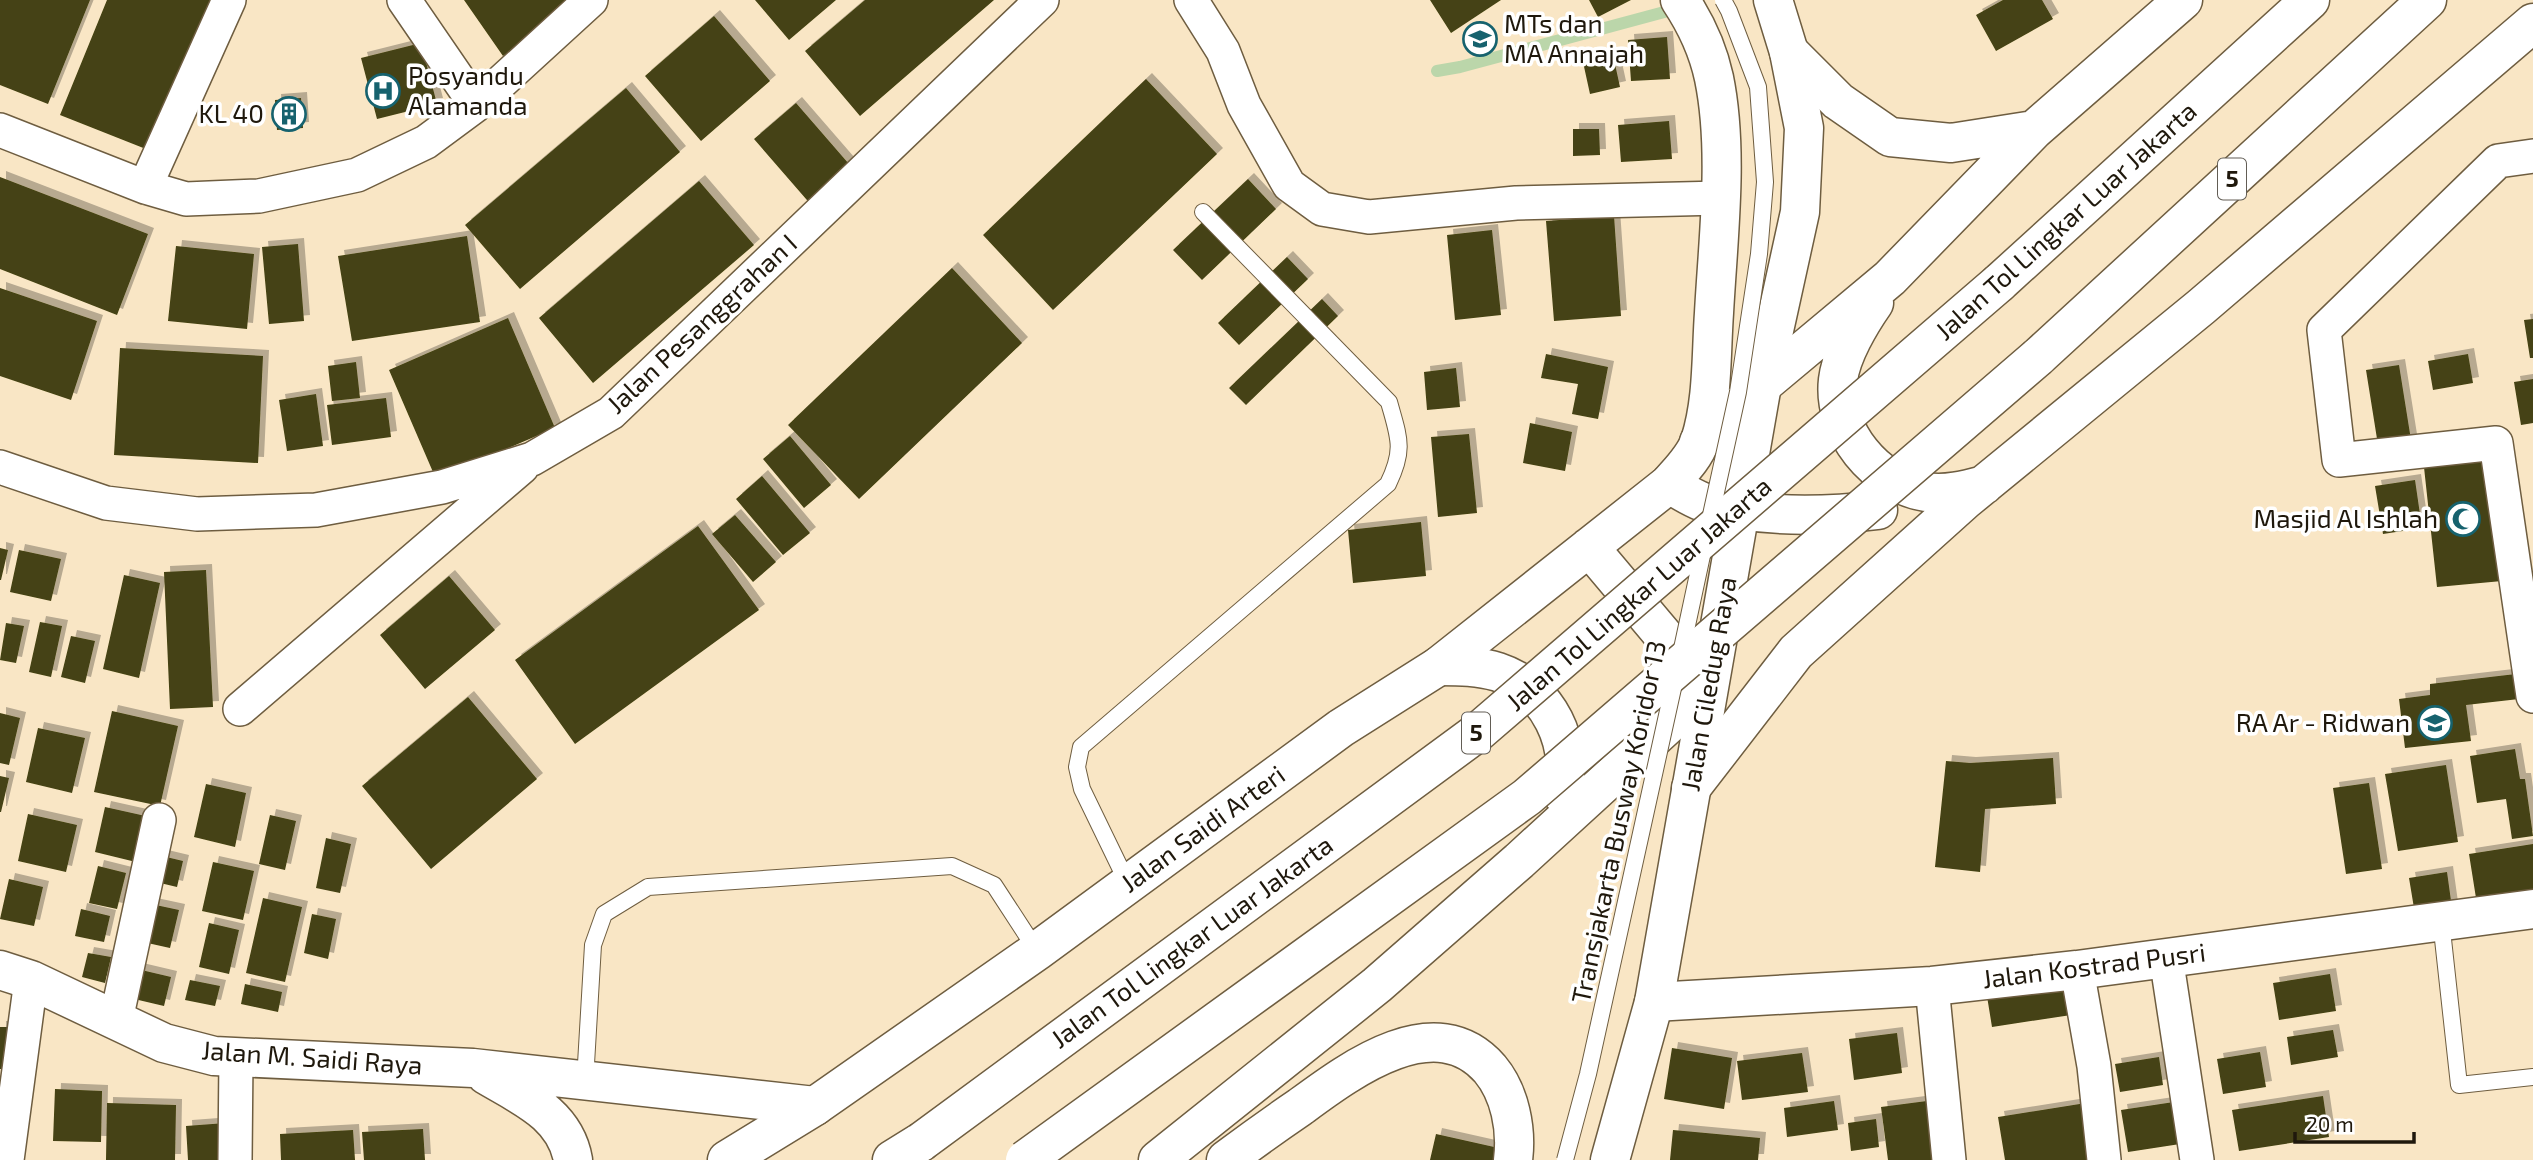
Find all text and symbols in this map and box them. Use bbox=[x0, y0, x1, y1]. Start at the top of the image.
place label: MTs dan MA Annajah bbox=[1504, 7, 1644, 68]
school or university icon: MTs dan MA Annajah bbox=[1461, 20, 1499, 58]
place label: Posyandu Alamanda bbox=[408, 59, 528, 120]
hospital icon: Posyandu Alamanda bbox=[364, 72, 402, 110]
street label: Jalan Tol Lingkar Luar Jakarta bbox=[1928, 94, 2202, 345]
building icon: KL 40 bbox=[270, 95, 308, 133]
place label: KL 40 bbox=[198, 97, 264, 128]
road number: 5 bbox=[2218, 159, 2246, 200]
street label: Jalan Pesanggrahan I bbox=[600, 227, 802, 419]
street label: Jalan Tol Lingkar Luar Jakarta bbox=[1499, 469, 1777, 716]
mosque icon: Masjid Al Ishlah bbox=[2444, 500, 2482, 538]
place label: Masjid Al Ishlah bbox=[2253, 502, 2438, 533]
street label: Jalan Ciledug Raya bbox=[1673, 574, 1742, 793]
street label: Transjakarta Busway Koridor 13 bbox=[1564, 638, 1671, 1006]
school or university icon: RA Ar - Ridwan bbox=[2416, 704, 2454, 742]
place label: RA Ar - Ridwan bbox=[2236, 706, 2410, 737]
road number: 5 bbox=[1462, 712, 1490, 754]
street label: Jalan Saidi Arteri bbox=[1114, 758, 1290, 898]
street label: Jalan Tol Lingkar Luar Jakarta bbox=[1044, 828, 1338, 1053]
street label: Jalan Kostrad Pusri bbox=[1980, 935, 2207, 994]
street label: Jalan M. Saidi Raya bbox=[201, 1033, 424, 1080]
scale bar bbox=[2295, 1100, 2414, 1144]
text: 20 m bbox=[2306, 1111, 2354, 1136]

